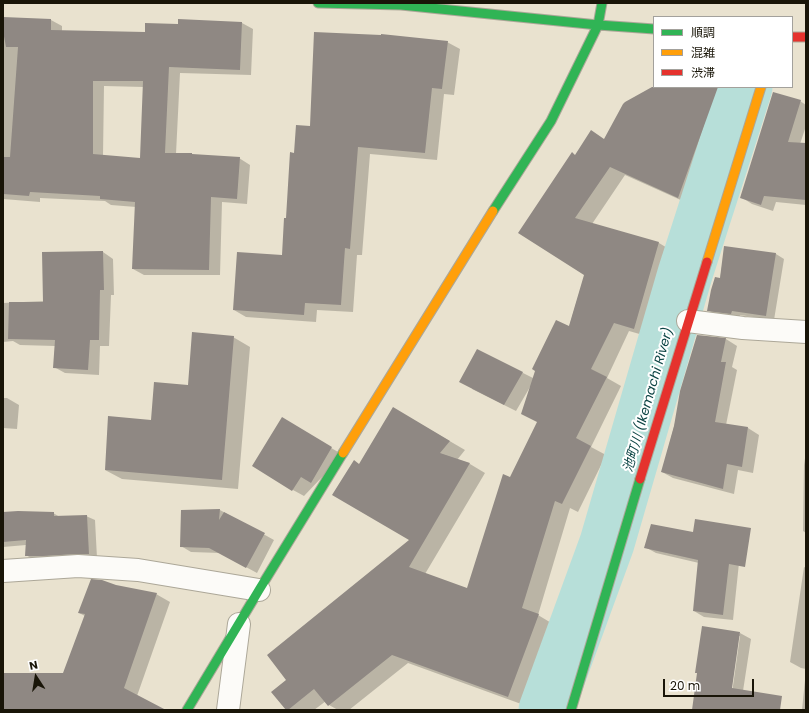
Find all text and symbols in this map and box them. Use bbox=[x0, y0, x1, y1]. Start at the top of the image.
legend bbox=[653, 16, 793, 88]
text: 順調 bbox=[691, 24, 715, 41]
text: 混雑 bbox=[691, 44, 715, 61]
text: 渋滞 bbox=[691, 64, 715, 81]
water label: 池町川 (Ikemachi River) bbox=[621, 326, 677, 474]
north arrow bbox=[16, 657, 56, 697]
text: N bbox=[28, 657, 39, 674]
scale bar bbox=[665, 671, 756, 697]
text: 20 m bbox=[670, 677, 700, 694]

